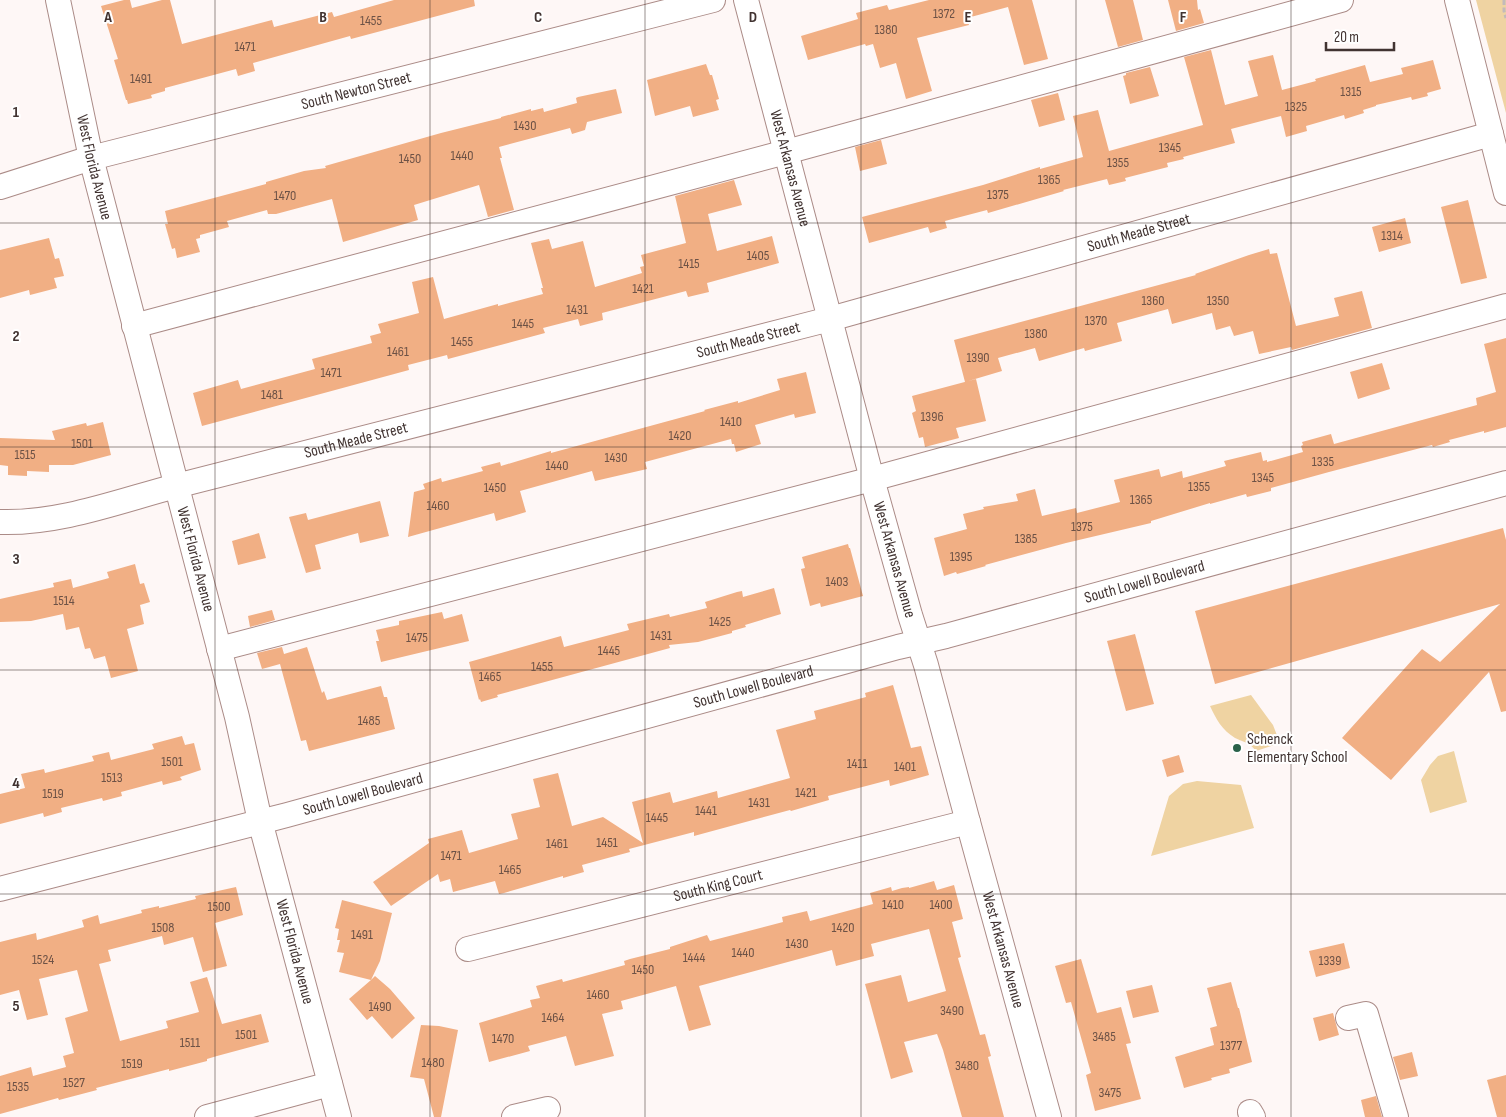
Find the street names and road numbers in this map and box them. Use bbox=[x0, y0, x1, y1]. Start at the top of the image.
street label: South Newton Street bbox=[299, 68, 413, 114]
street label: West Arkansas Avenue bbox=[766, 108, 815, 229]
street label: West Florida Avenue bbox=[73, 113, 116, 222]
street label: South Meade Street bbox=[1085, 209, 1193, 256]
street label: South Meade Street bbox=[694, 318, 802, 362]
street label: South Meade Street bbox=[302, 418, 410, 462]
street label: West Arkansas Avenue bbox=[869, 499, 920, 620]
street label: West Florida Avenue bbox=[173, 505, 219, 614]
street label: South Lowell Boulevard bbox=[1082, 556, 1207, 607]
street label: South Lowell Boulevard bbox=[691, 661, 815, 712]
street label: South Lowell Boulevard bbox=[301, 769, 425, 820]
street label: South King Court bbox=[672, 865, 765, 906]
street label: West Arkansas Avenue bbox=[978, 889, 1028, 1010]
street label: West Florida Avenue bbox=[272, 897, 318, 1006]

